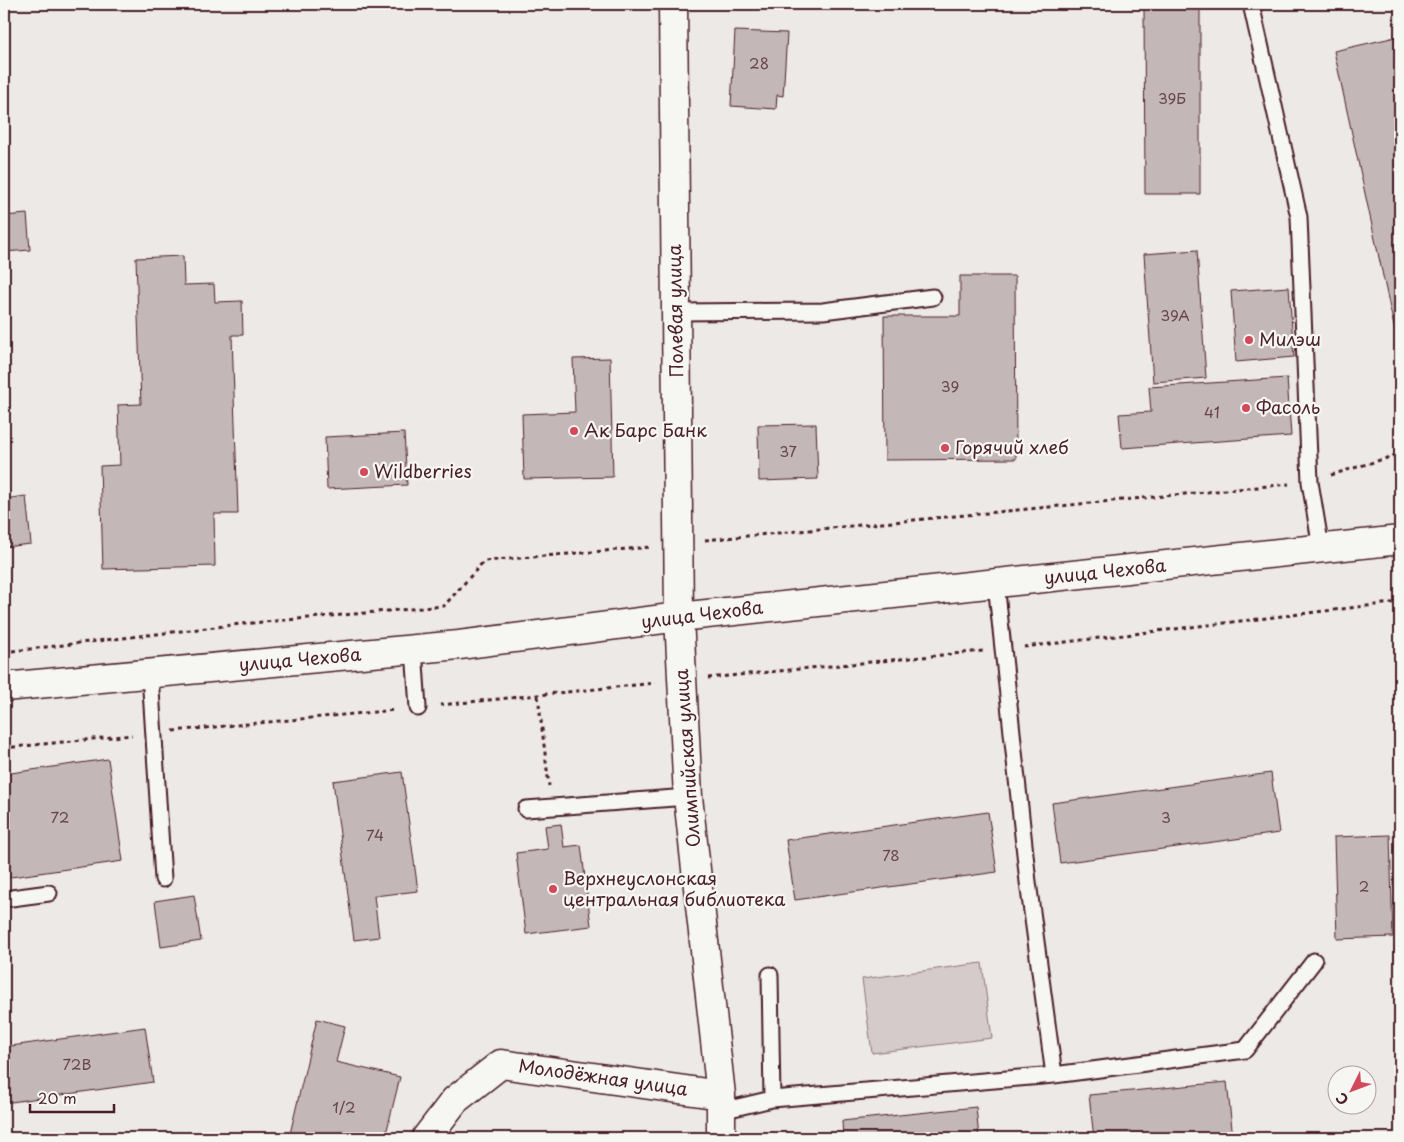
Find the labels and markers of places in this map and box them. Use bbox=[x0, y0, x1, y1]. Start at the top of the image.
place label: Милэш bbox=[1259, 325, 1321, 352]
marker: Милэш bbox=[1243, 334, 1255, 346]
place label: Фасоль bbox=[1256, 393, 1320, 420]
marker: Фасоль bbox=[1240, 402, 1252, 414]
place label: Ак Барс Банк bbox=[584, 416, 707, 443]
marker: Ак Барс Банк bbox=[568, 425, 580, 437]
place label: Горячий хлеб bbox=[955, 433, 1069, 460]
marker: Горячий хлеб bbox=[939, 442, 951, 454]
place label: Wildberries bbox=[374, 457, 472, 484]
marker: Wildberries bbox=[358, 466, 370, 478]
place label: Верхнеуслонская центральная библиотека bbox=[563, 864, 786, 912]
marker: Верхнеуслонская центральная библиотека bbox=[547, 883, 559, 895]

